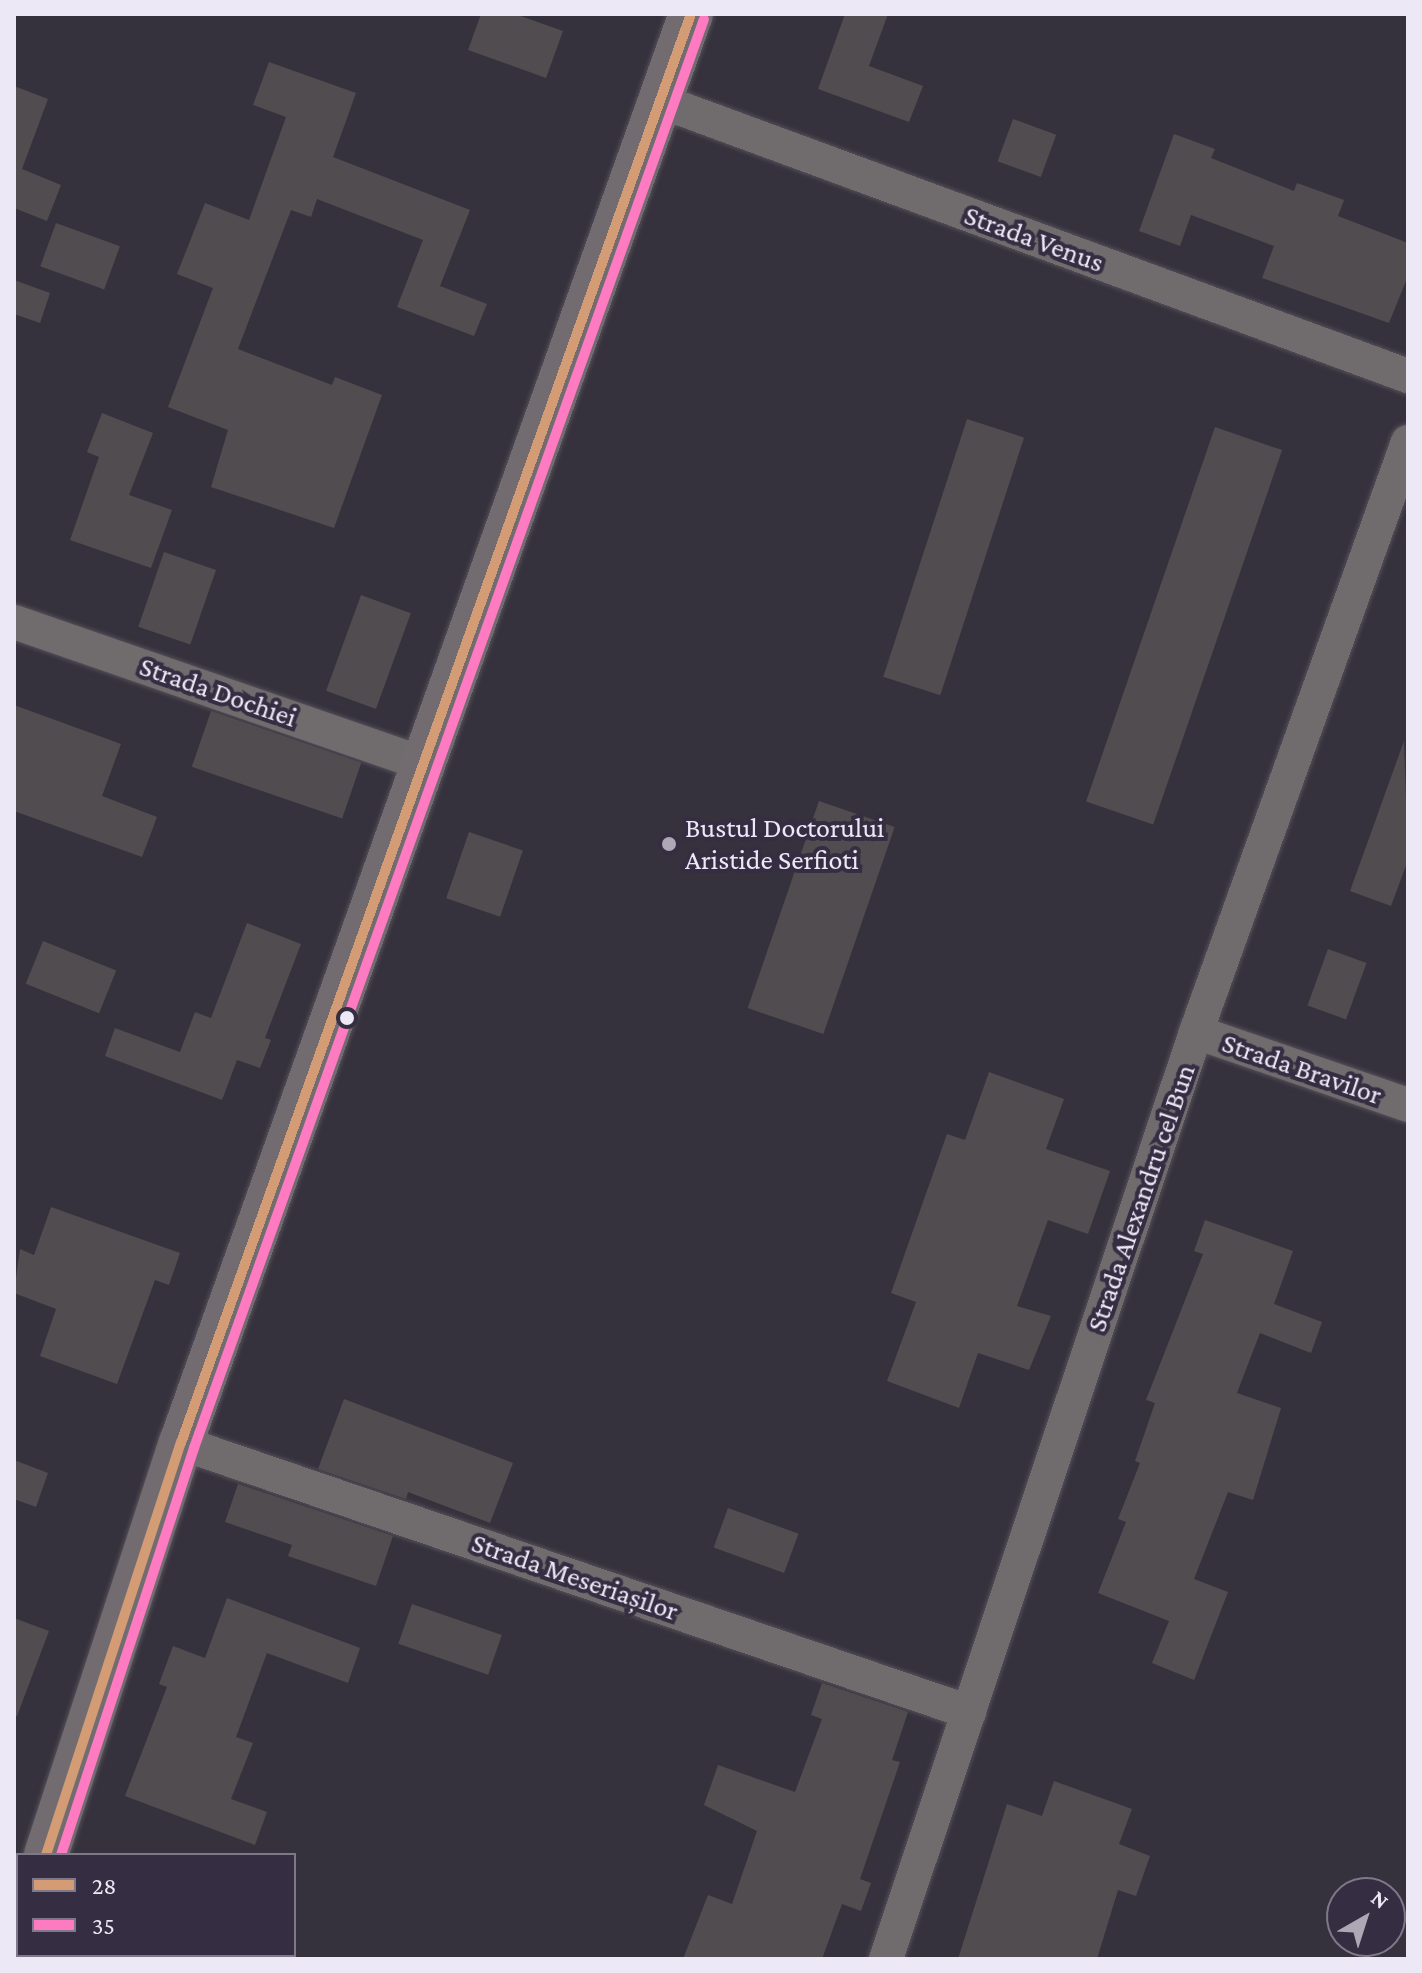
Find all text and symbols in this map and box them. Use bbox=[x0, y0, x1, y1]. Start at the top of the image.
street label: Strada Venus bbox=[960, 198, 1108, 280]
street label: Strada Dochiei bbox=[135, 649, 301, 735]
place label: Bustul Doctorului Aristide Serfioti bbox=[685, 811, 884, 877]
marker: Bustul Doctorului Aristide Serfioti bbox=[660, 835, 678, 853]
unlabelled marker bbox=[339, 1010, 355, 1026]
street label: Strada Bravilor bbox=[1218, 1026, 1386, 1112]
street label: Strada Alexandru cel Bun bbox=[1079, 1060, 1203, 1336]
street label: Strada Meseriașilor bbox=[467, 1526, 683, 1628]
legend bbox=[16, 1853, 296, 1957]
text: 28 bbox=[92, 1872, 116, 1899]
north arrow bbox=[1326, 1877, 1406, 1957]
text: N bbox=[1366, 1885, 1394, 1914]
text: 35 bbox=[92, 1912, 115, 1939]

